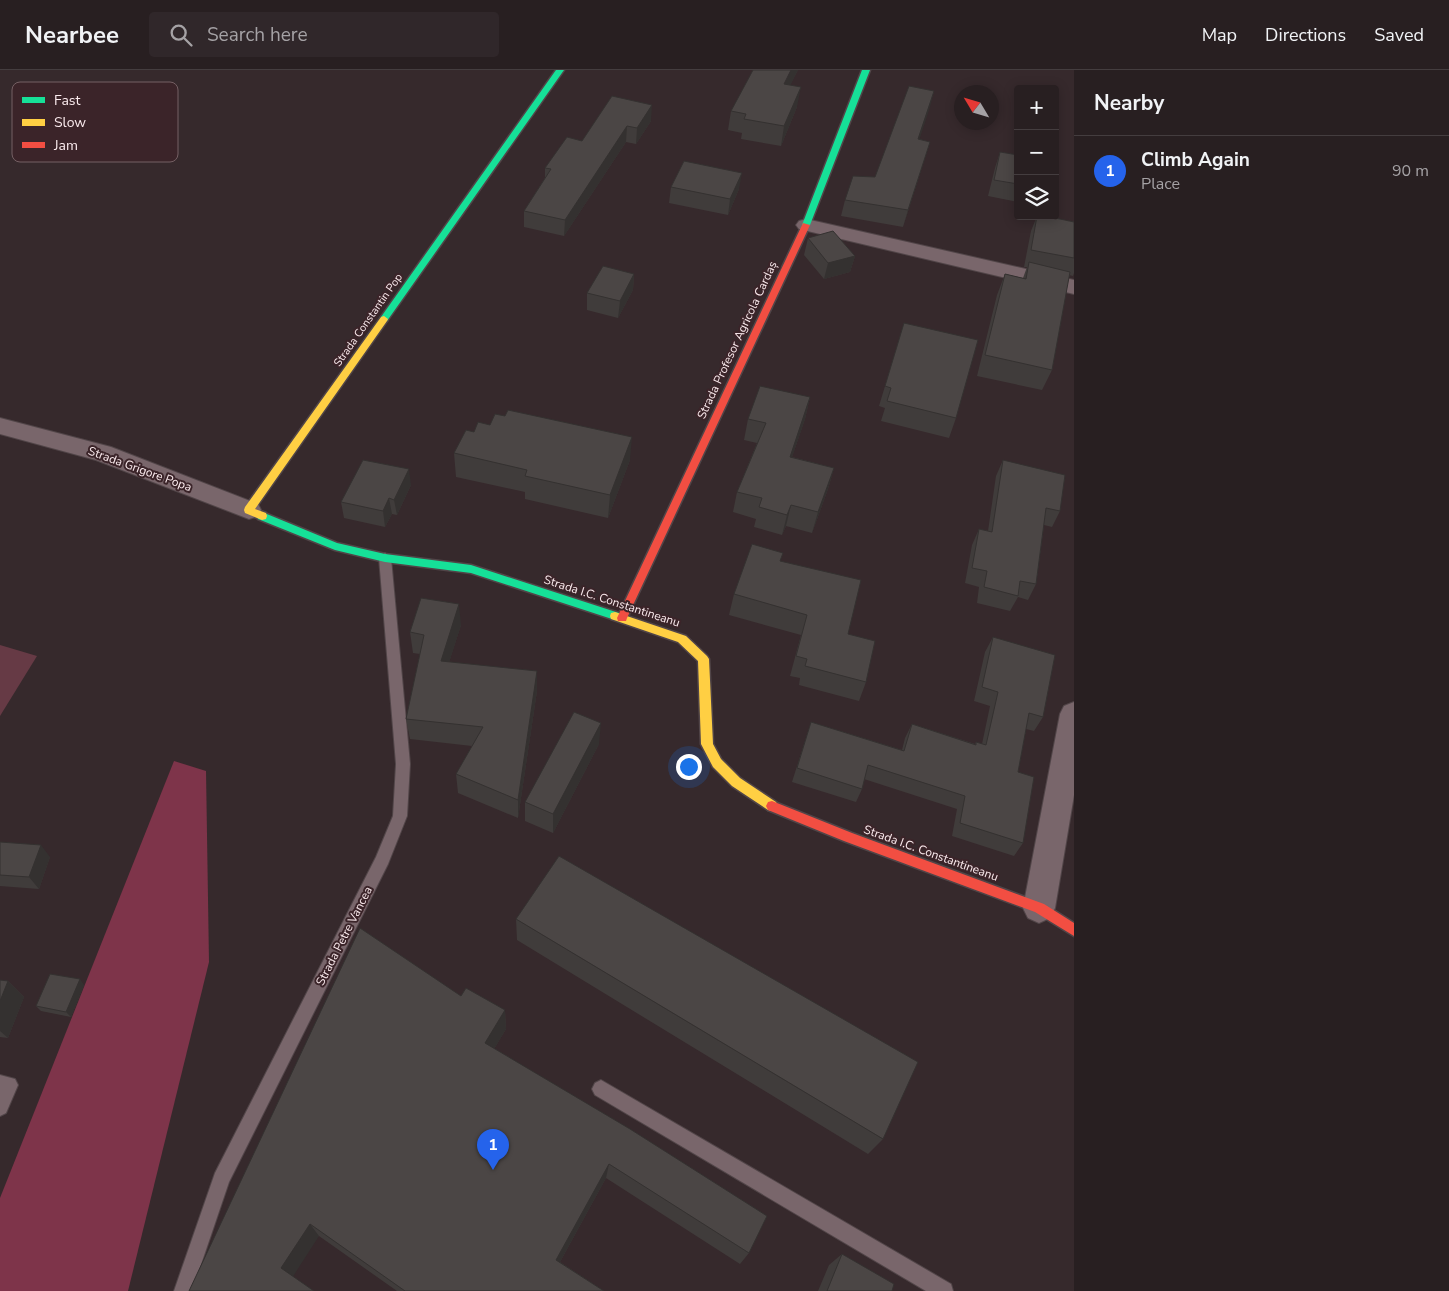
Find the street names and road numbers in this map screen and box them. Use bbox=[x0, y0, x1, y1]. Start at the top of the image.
street label: Strada Profesor Agricola Cardaș bbox=[693, 258, 781, 422]
street label: Strada Constantin Pop bbox=[330, 270, 406, 370]
street label: Strada Grigore Popa bbox=[86, 443, 194, 495]
street label: Strada I.C. Constantineanu bbox=[542, 571, 682, 631]
street label: Strada I.C. Constantineanu bbox=[861, 821, 1001, 885]
street label: Strada Petre Vancea bbox=[312, 884, 376, 988]

